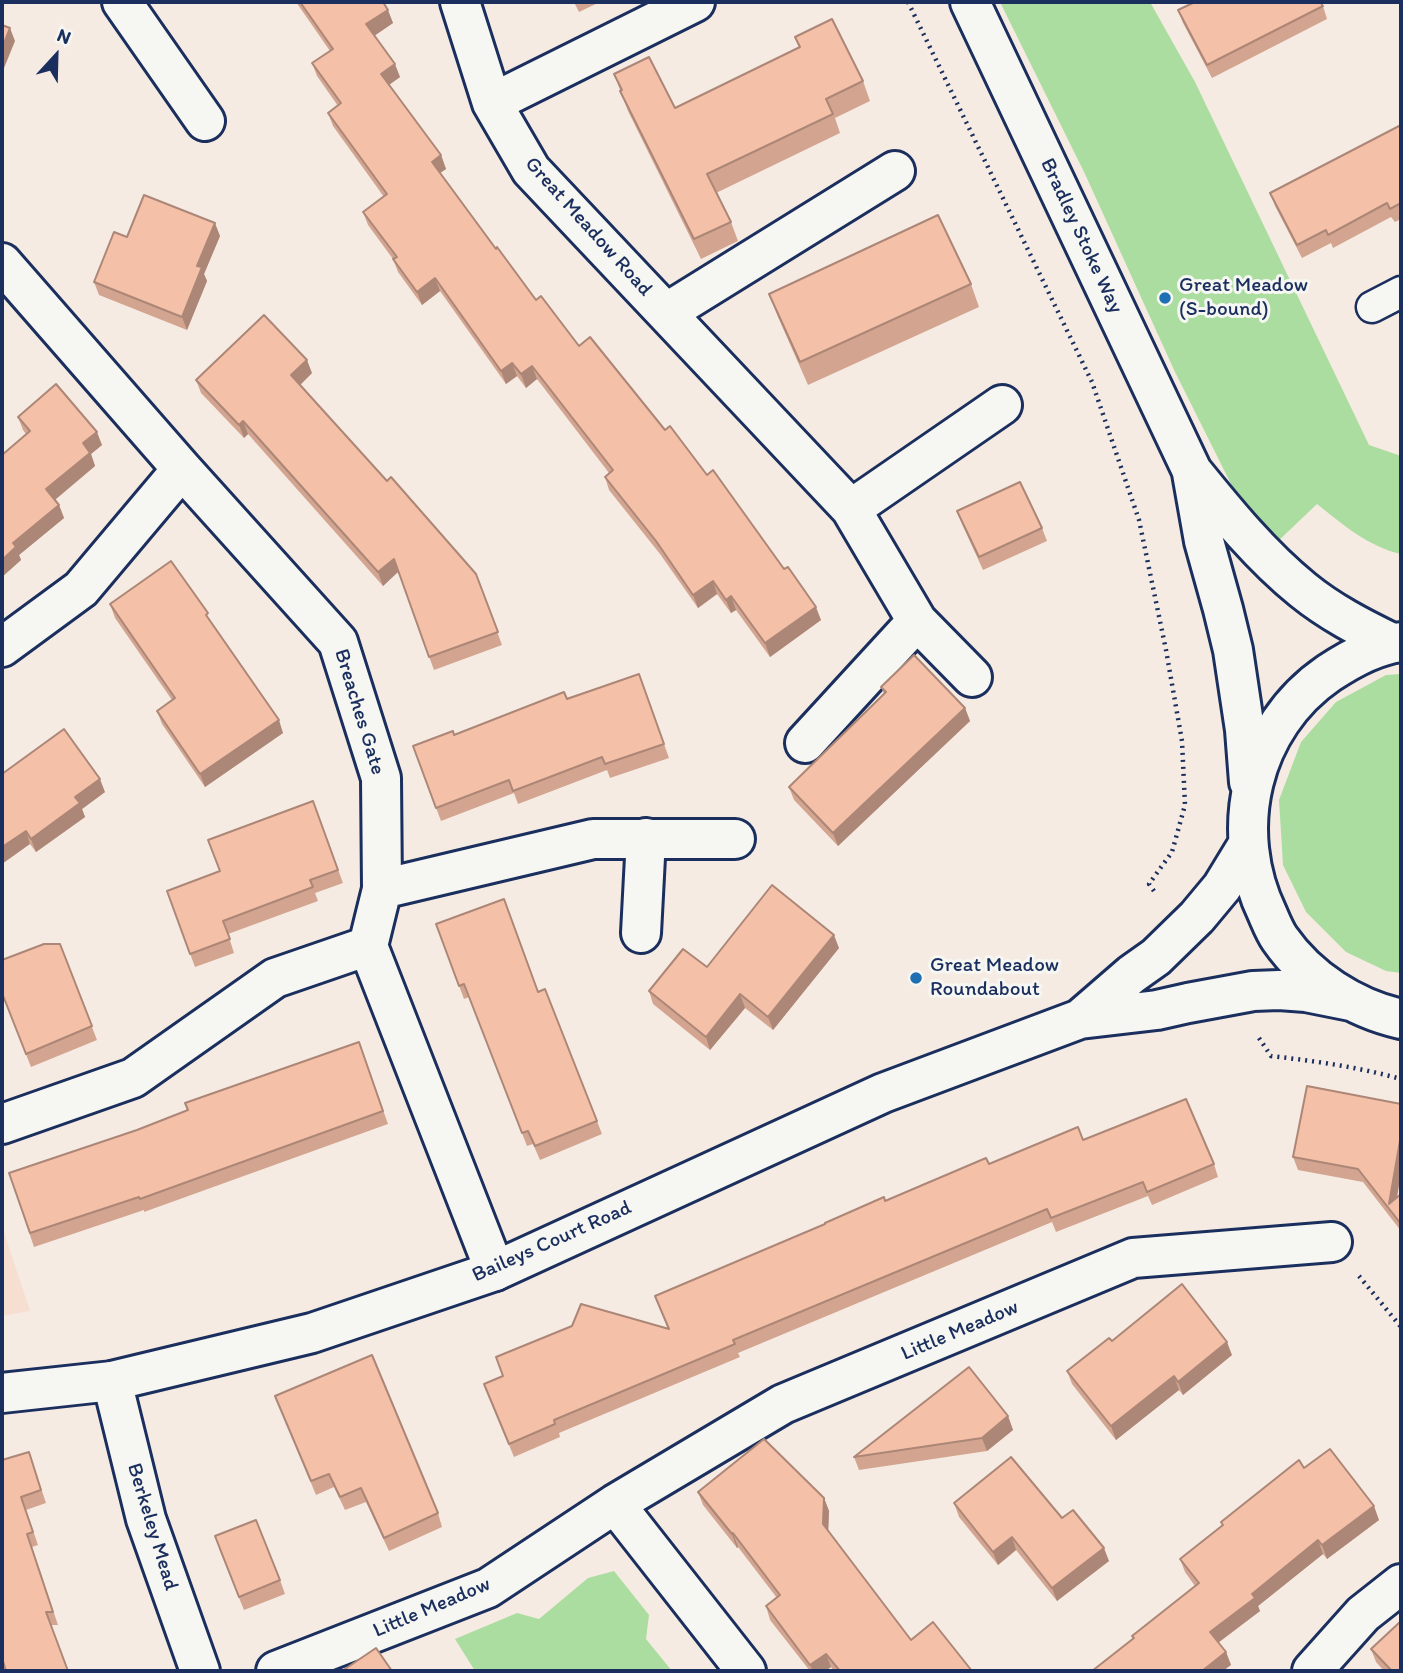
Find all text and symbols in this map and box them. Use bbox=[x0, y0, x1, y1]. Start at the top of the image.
north arrow bbox=[21, 21, 91, 91]
text: N bbox=[54, 23, 74, 49]
street label: Great Meadow Road bbox=[519, 152, 657, 302]
street label: Bradley Stoke Way bbox=[1034, 154, 1128, 318]
place label: Great Meadow (S-bound) bbox=[1179, 273, 1308, 323]
marker: Great Meadow (S-bound) bbox=[1157, 290, 1173, 306]
street label: Breaches Gate bbox=[328, 646, 390, 778]
place label: Great Meadow Roundabout bbox=[930, 953, 1059, 1003]
marker: Great Meadow Roundabout bbox=[908, 970, 924, 986]
street label: Baileys Court Road bbox=[468, 1196, 636, 1288]
street label: Little Meadow bbox=[898, 1295, 1022, 1367]
street label: Berkeley Mead bbox=[121, 1460, 183, 1594]
street label: Little Meadow bbox=[370, 1572, 494, 1644]

